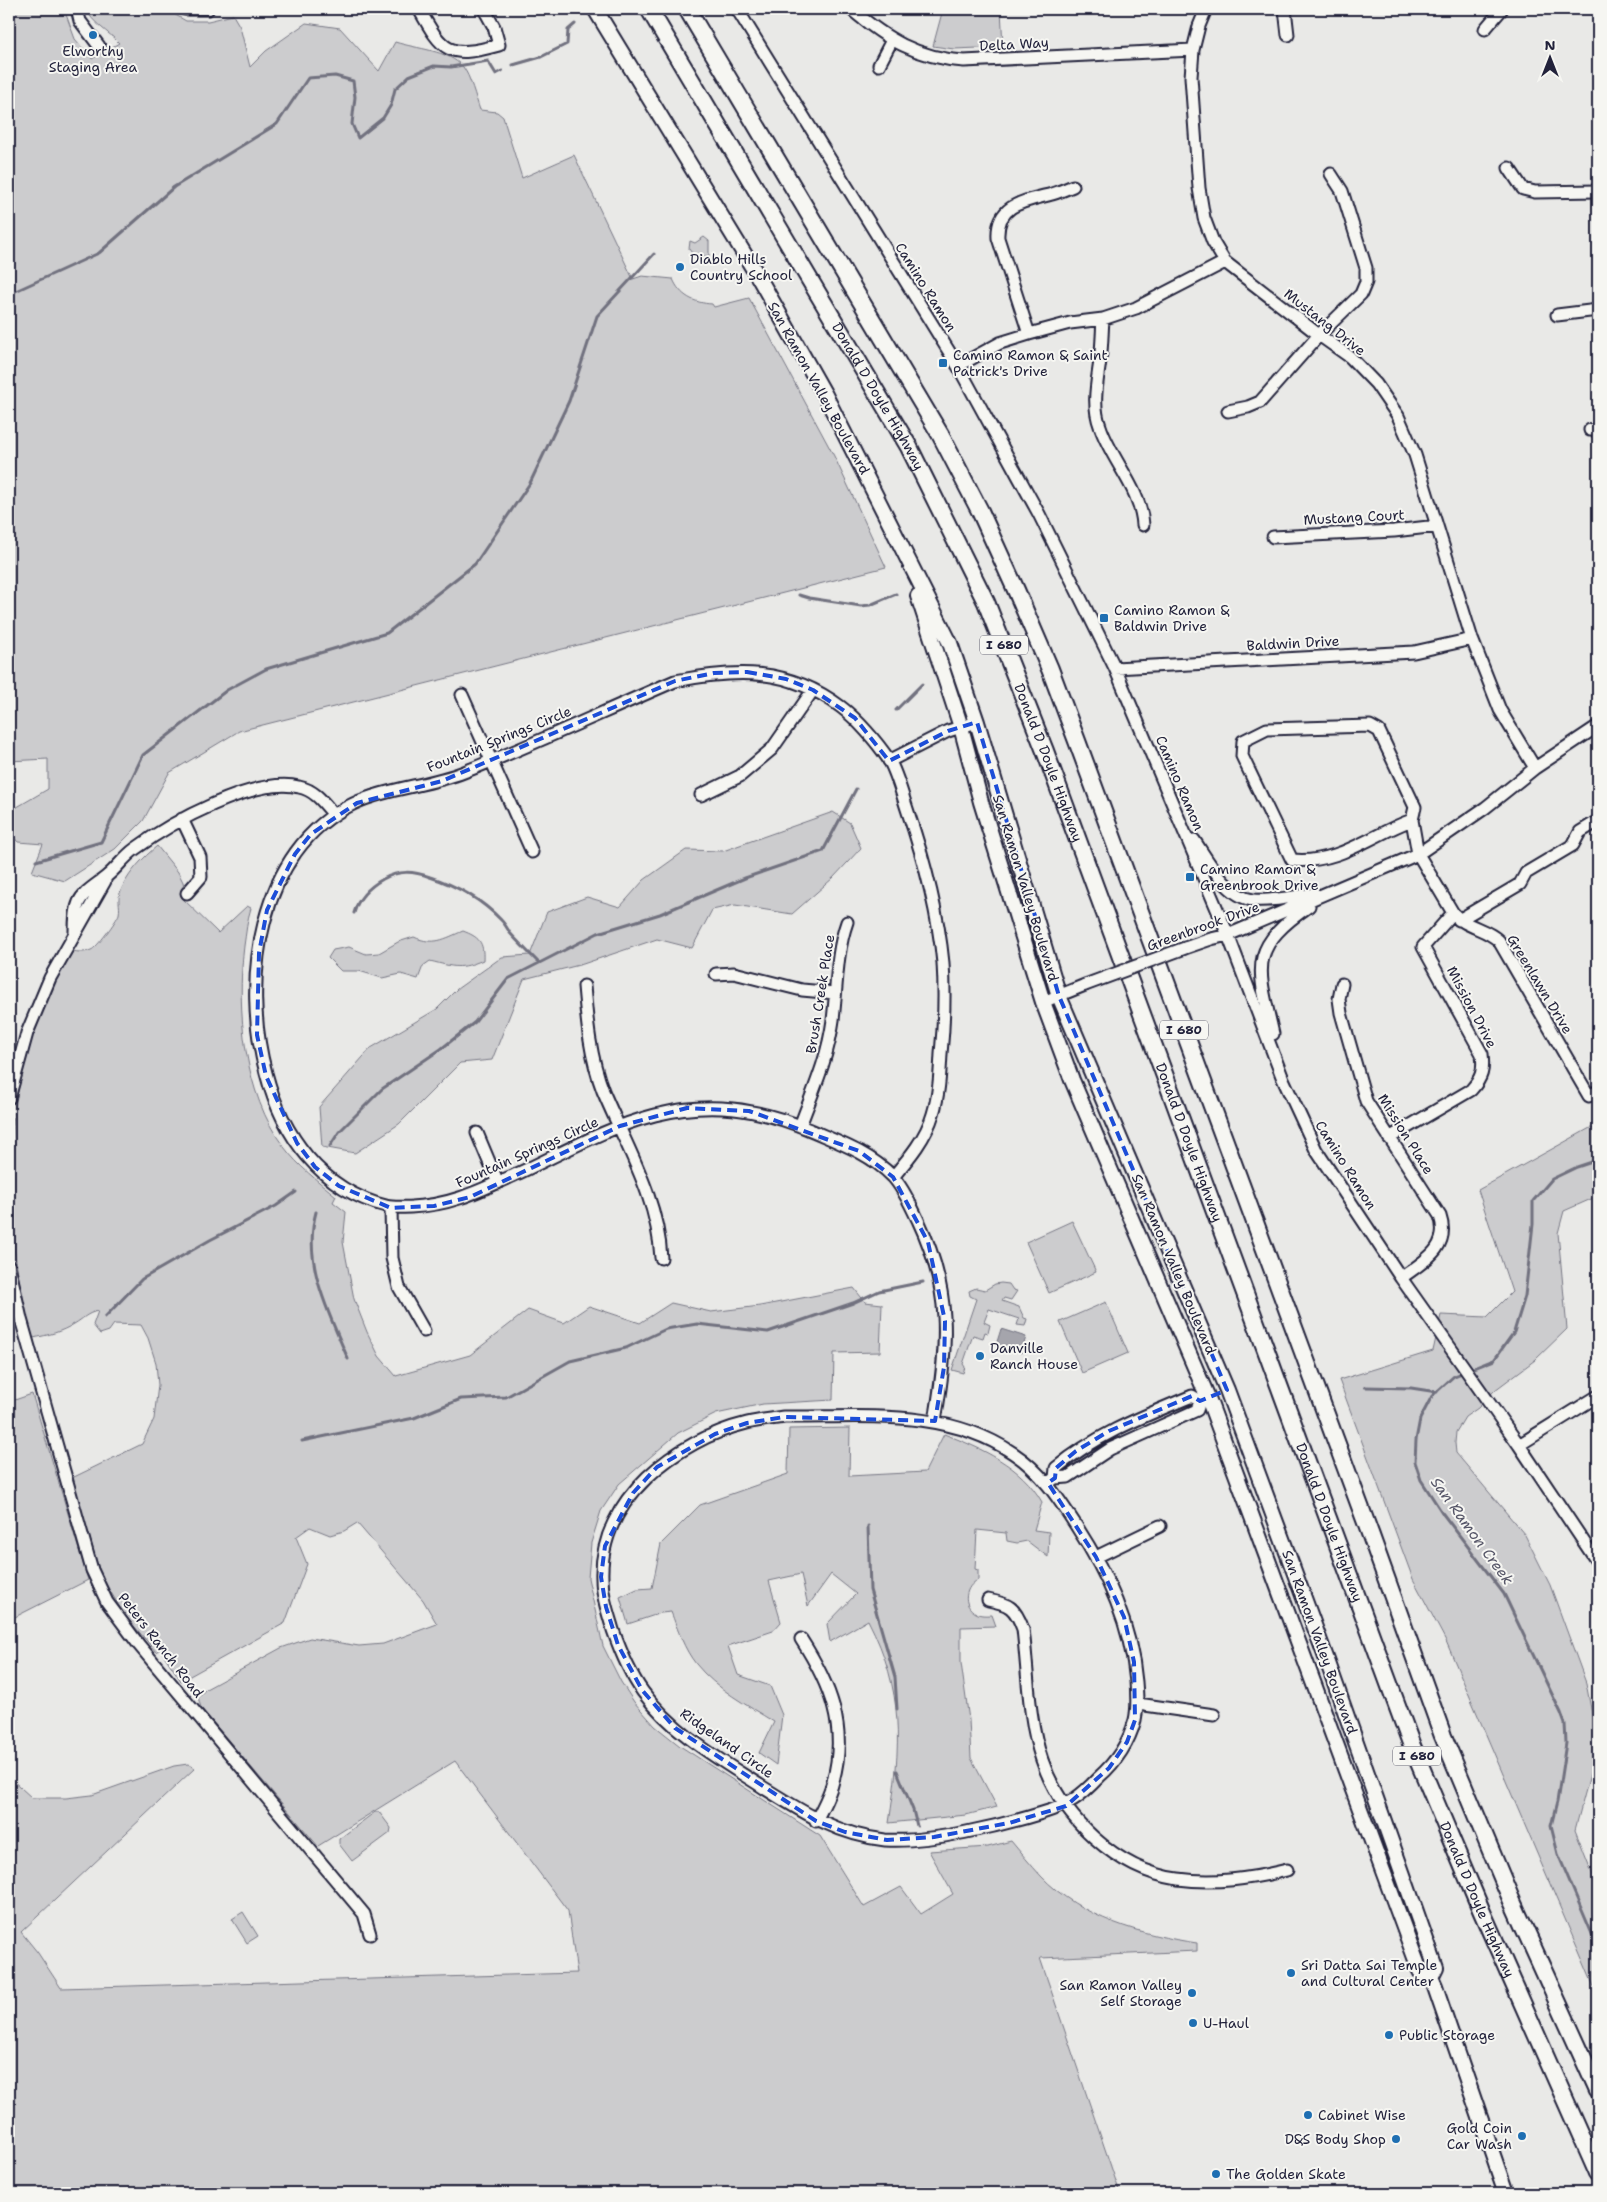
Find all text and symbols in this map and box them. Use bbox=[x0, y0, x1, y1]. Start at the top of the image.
marker: Elworthy Staging Area bbox=[87, 29, 99, 41]
north arrow bbox=[1524, 32, 1574, 82]
street label: Delta Way bbox=[979, 33, 1049, 55]
text: N bbox=[1544, 36, 1556, 54]
place label: Elworthy Staging Area bbox=[49, 42, 137, 76]
street label: Camino Ramon bbox=[891, 239, 961, 335]
place label: Diablo Hills Country School bbox=[690, 250, 793, 284]
marker: Diablo Hills Country School bbox=[674, 261, 686, 273]
street label: Mustang Drive bbox=[1281, 285, 1369, 359]
street label: San Ramon Valley Boulevard bbox=[764, 299, 874, 478]
street label: Donald D Doyle Highway bbox=[828, 319, 928, 473]
place label: Camino Ramon & Saint Patrick's Drive bbox=[953, 346, 1108, 380]
marker: Camino Ramon & Saint Patrick's Drive bbox=[937, 357, 949, 369]
street label: Mustang Court bbox=[1303, 505, 1405, 529]
place label: Camino Ramon & Baldwin Drive bbox=[1114, 601, 1229, 635]
marker: Camino Ramon & Baldwin Drive bbox=[1098, 612, 1110, 624]
street label: Baldwin Drive bbox=[1246, 632, 1340, 654]
road number: I 680 bbox=[980, 636, 1028, 654]
street label: Donald D Doyle Highway bbox=[1010, 681, 1087, 845]
street label: Fountain Springs Circle bbox=[424, 702, 574, 776]
street label: Camino Ramon bbox=[1152, 733, 1208, 834]
street label: San Ramon Valley Boulevard bbox=[989, 792, 1063, 984]
place label: Camino Ramon & Greenbrook Drive bbox=[1200, 860, 1319, 894]
marker: Camino Ramon & Greenbrook Drive bbox=[1184, 871, 1196, 883]
street label: Greenbrook Drive bbox=[1144, 897, 1262, 955]
street label: Greenlawn Drive bbox=[1503, 931, 1577, 1037]
street label: Brush Creek Place bbox=[802, 933, 838, 1055]
street label: Mission Drive bbox=[1443, 963, 1501, 1051]
road number: I 680 bbox=[1160, 1020, 1208, 1040]
street label: Donald D Doyle Highway bbox=[1152, 1061, 1227, 1225]
street label: Mission Place bbox=[1374, 1090, 1438, 1178]
street label: Fountain Springs Circle bbox=[453, 1112, 601, 1192]
street label: Camino Ramon bbox=[1311, 1117, 1381, 1213]
street label: San Ramon Valley Boulevard bbox=[1128, 1171, 1220, 1357]
place label: Danville Ranch House bbox=[990, 1339, 1078, 1373]
marker: Danville Ranch House bbox=[974, 1350, 986, 1362]
street label: Donald D Doyle Highway bbox=[1292, 1440, 1367, 1605]
water label: San Ramon Creek bbox=[1426, 1473, 1518, 1589]
street label: San Ramon Valley Boulevard bbox=[1278, 1548, 1362, 1737]
street label: Peters Ranch Road bbox=[114, 1589, 208, 1701]
street label: Ridgeland Circle bbox=[677, 1704, 777, 1782]
road number: I 680 bbox=[1393, 1746, 1441, 1765]
street label: Donald D Doyle Highway bbox=[1436, 1819, 1519, 1980]
place label: Sri Datta Sai Temple and Cultural Center bbox=[1301, 1956, 1437, 1990]
marker: Sri Datta Sai Temple and Cultural Center bbox=[1285, 1967, 1297, 1979]
place label: San Ramon Valley Self Storage bbox=[1060, 1976, 1182, 2010]
marker: San Ramon Valley Self Storage bbox=[1186, 1987, 1198, 1999]
place label: U-Haul bbox=[1203, 2014, 1250, 2032]
marker: U-Haul bbox=[1187, 2017, 1199, 2029]
place label: Public Storage bbox=[1399, 2026, 1495, 2044]
marker: Public Storage bbox=[1383, 2029, 1395, 2041]
place label: Cabinet Wise bbox=[1318, 2106, 1406, 2124]
marker: Cabinet Wise bbox=[1302, 2109, 1314, 2121]
place label: Gold Coin Car Wash bbox=[1446, 2119, 1512, 2153]
place label: D&S Body Shop bbox=[1285, 2130, 1386, 2148]
marker: Gold Coin Car Wash bbox=[1516, 2130, 1528, 2142]
marker: D&S Body Shop bbox=[1390, 2133, 1402, 2145]
place label: The Golden Skate bbox=[1226, 2165, 1346, 2183]
marker: The Golden Skate bbox=[1210, 2168, 1222, 2180]

